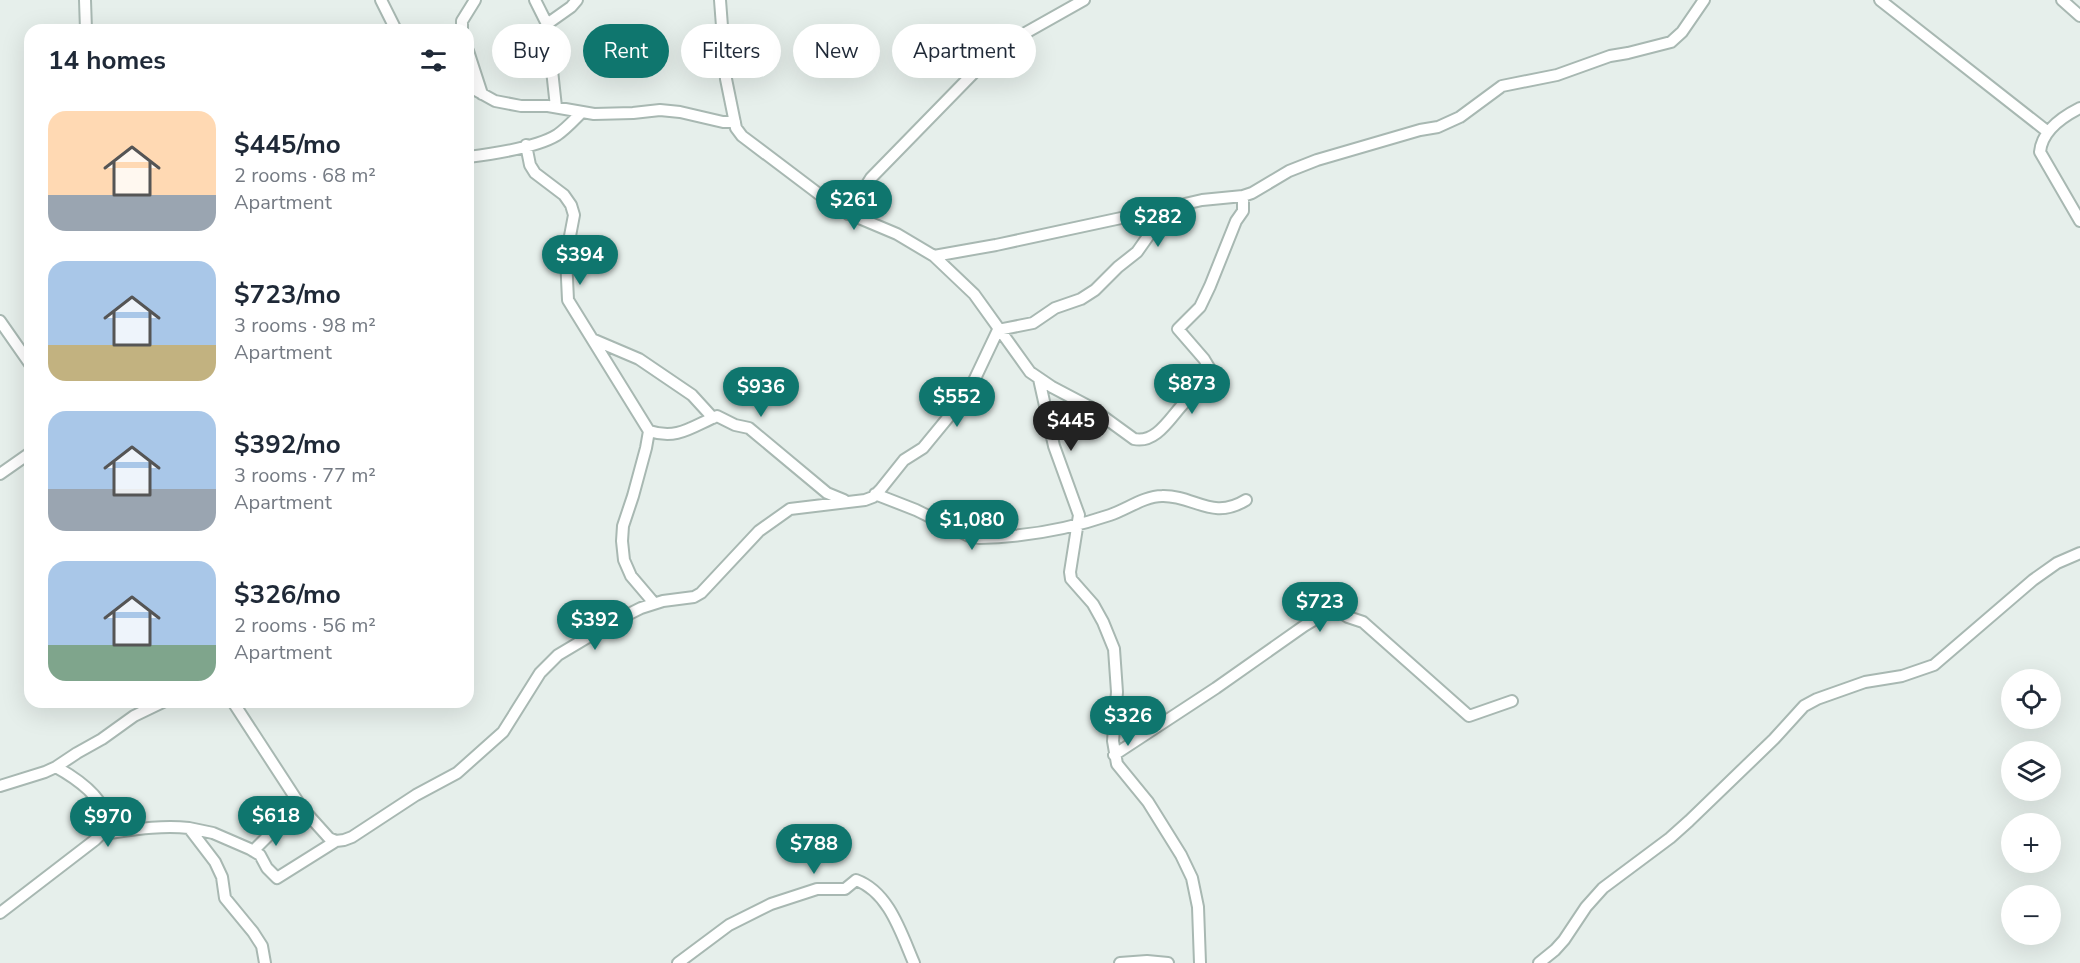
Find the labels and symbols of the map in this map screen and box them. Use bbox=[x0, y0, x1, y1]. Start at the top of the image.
pin: $261 bbox=[818, 180, 890, 231]
pin: $282 bbox=[1122, 197, 1194, 248]
pin: $394 bbox=[544, 235, 616, 286]
pin: $873 bbox=[1156, 364, 1228, 415]
pin: $936 bbox=[725, 367, 797, 418]
pin: $552 bbox=[921, 377, 993, 428]
pin: $445 bbox=[1035, 401, 1107, 452]
pin: $1,080 bbox=[923, 500, 1021, 551]
pin: $723 bbox=[1284, 582, 1356, 633]
pin: $392 bbox=[559, 600, 631, 651]
pin: $326 bbox=[1092, 696, 1164, 747]
pin: $618 bbox=[240, 796, 312, 847]
pin: $970 bbox=[72, 797, 144, 848]
pin: $788 bbox=[778, 824, 850, 875]

